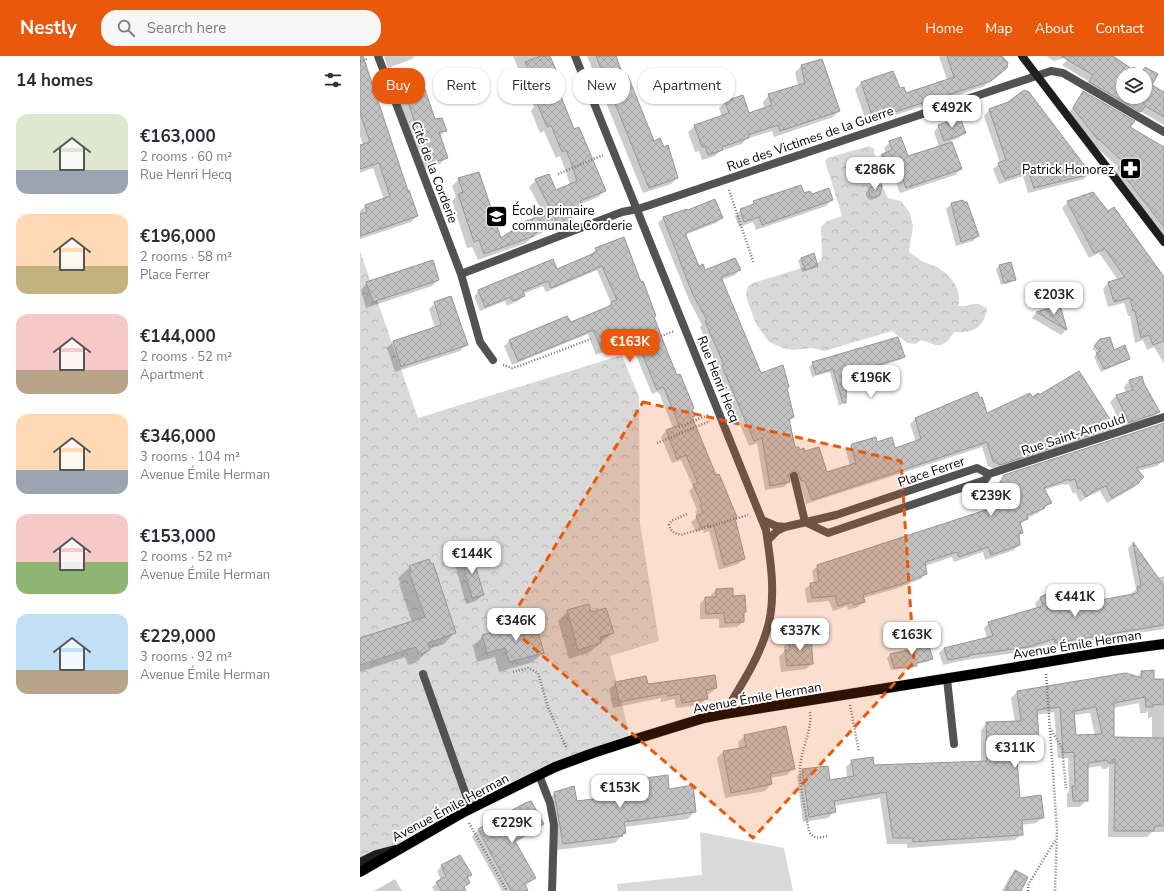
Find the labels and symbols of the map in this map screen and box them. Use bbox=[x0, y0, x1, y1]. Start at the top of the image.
pin: €492K bbox=[924, 95, 980, 129]
street label: Rue des Victimes de la Guerre bbox=[725, 102, 896, 176]
street label: Cité de la Corderie bbox=[406, 119, 462, 226]
pharmacy icon: Patrick Honorez bbox=[1117, 156, 1143, 182]
pin: €286K bbox=[847, 157, 903, 191]
place label: Patrick Honorez bbox=[1022, 161, 1114, 179]
place label: École primaire communale Corderie bbox=[512, 201, 632, 235]
school or university icon: École primaire communale Corderie bbox=[483, 204, 509, 230]
pin: €203K bbox=[1026, 282, 1082, 316]
pin: €163K bbox=[602, 329, 658, 363]
street label: Rue Henri Hecq bbox=[693, 333, 744, 425]
pin: €196K bbox=[843, 365, 899, 399]
street label: Rue Saint-Arnould bbox=[1019, 410, 1128, 460]
street label: Place Ferrer bbox=[895, 452, 968, 492]
pin: €239K bbox=[963, 483, 1019, 517]
pin: €144K bbox=[444, 541, 500, 575]
pin: €441K bbox=[1047, 584, 1103, 618]
pin: €346K bbox=[488, 608, 544, 642]
pin: €337K bbox=[772, 618, 828, 652]
pin: €163K bbox=[884, 622, 940, 656]
street label: Avenue Émile Herman bbox=[1011, 625, 1143, 664]
street label: Avenue Émile Herman bbox=[691, 677, 823, 718]
pin: €311K bbox=[987, 735, 1043, 769]
street label: Avenue Émile Herman bbox=[388, 768, 512, 846]
pin: €153K bbox=[592, 775, 648, 809]
pin: €229K bbox=[484, 810, 540, 844]

